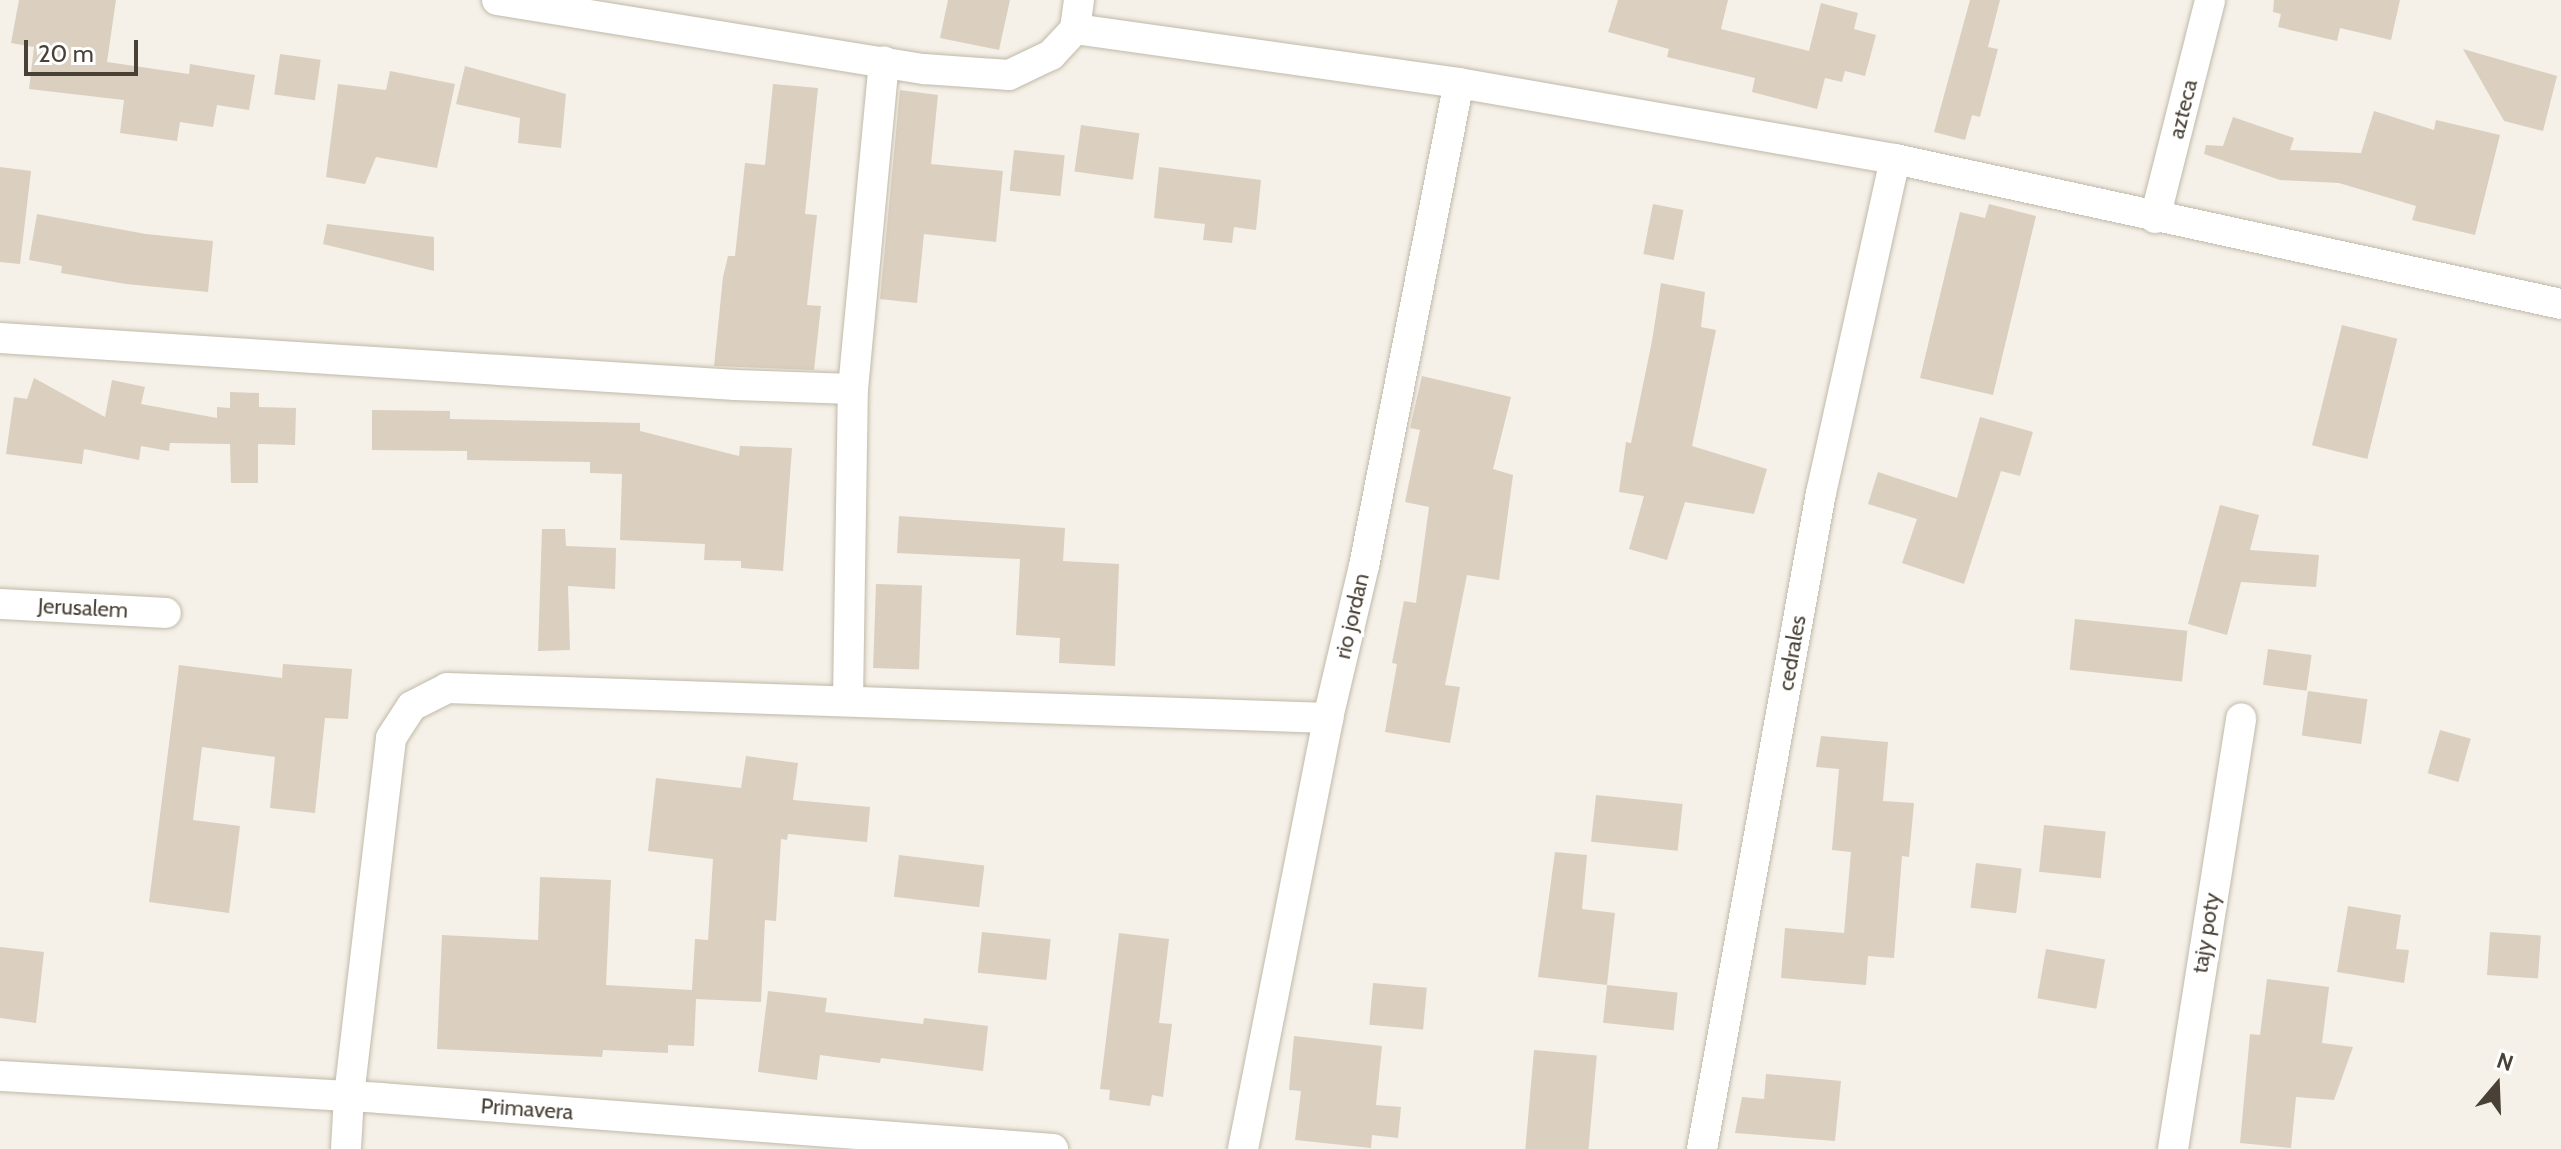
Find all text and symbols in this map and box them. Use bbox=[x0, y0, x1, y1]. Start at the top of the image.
scale bar bbox=[28, 24, 142, 74]
text: 20 m bbox=[38, 39, 94, 68]
street label: azteca bbox=[2163, 77, 2203, 141]
street label: rio jordan bbox=[1329, 571, 1375, 661]
street label: Jerusalem bbox=[37, 592, 129, 624]
street label: cedrales bbox=[1772, 613, 1812, 693]
street label: tajy poty bbox=[2187, 891, 2225, 975]
north arrow bbox=[2457, 1045, 2537, 1125]
text: N bbox=[2493, 1047, 2517, 1077]
street label: Primavera bbox=[480, 1093, 574, 1125]

